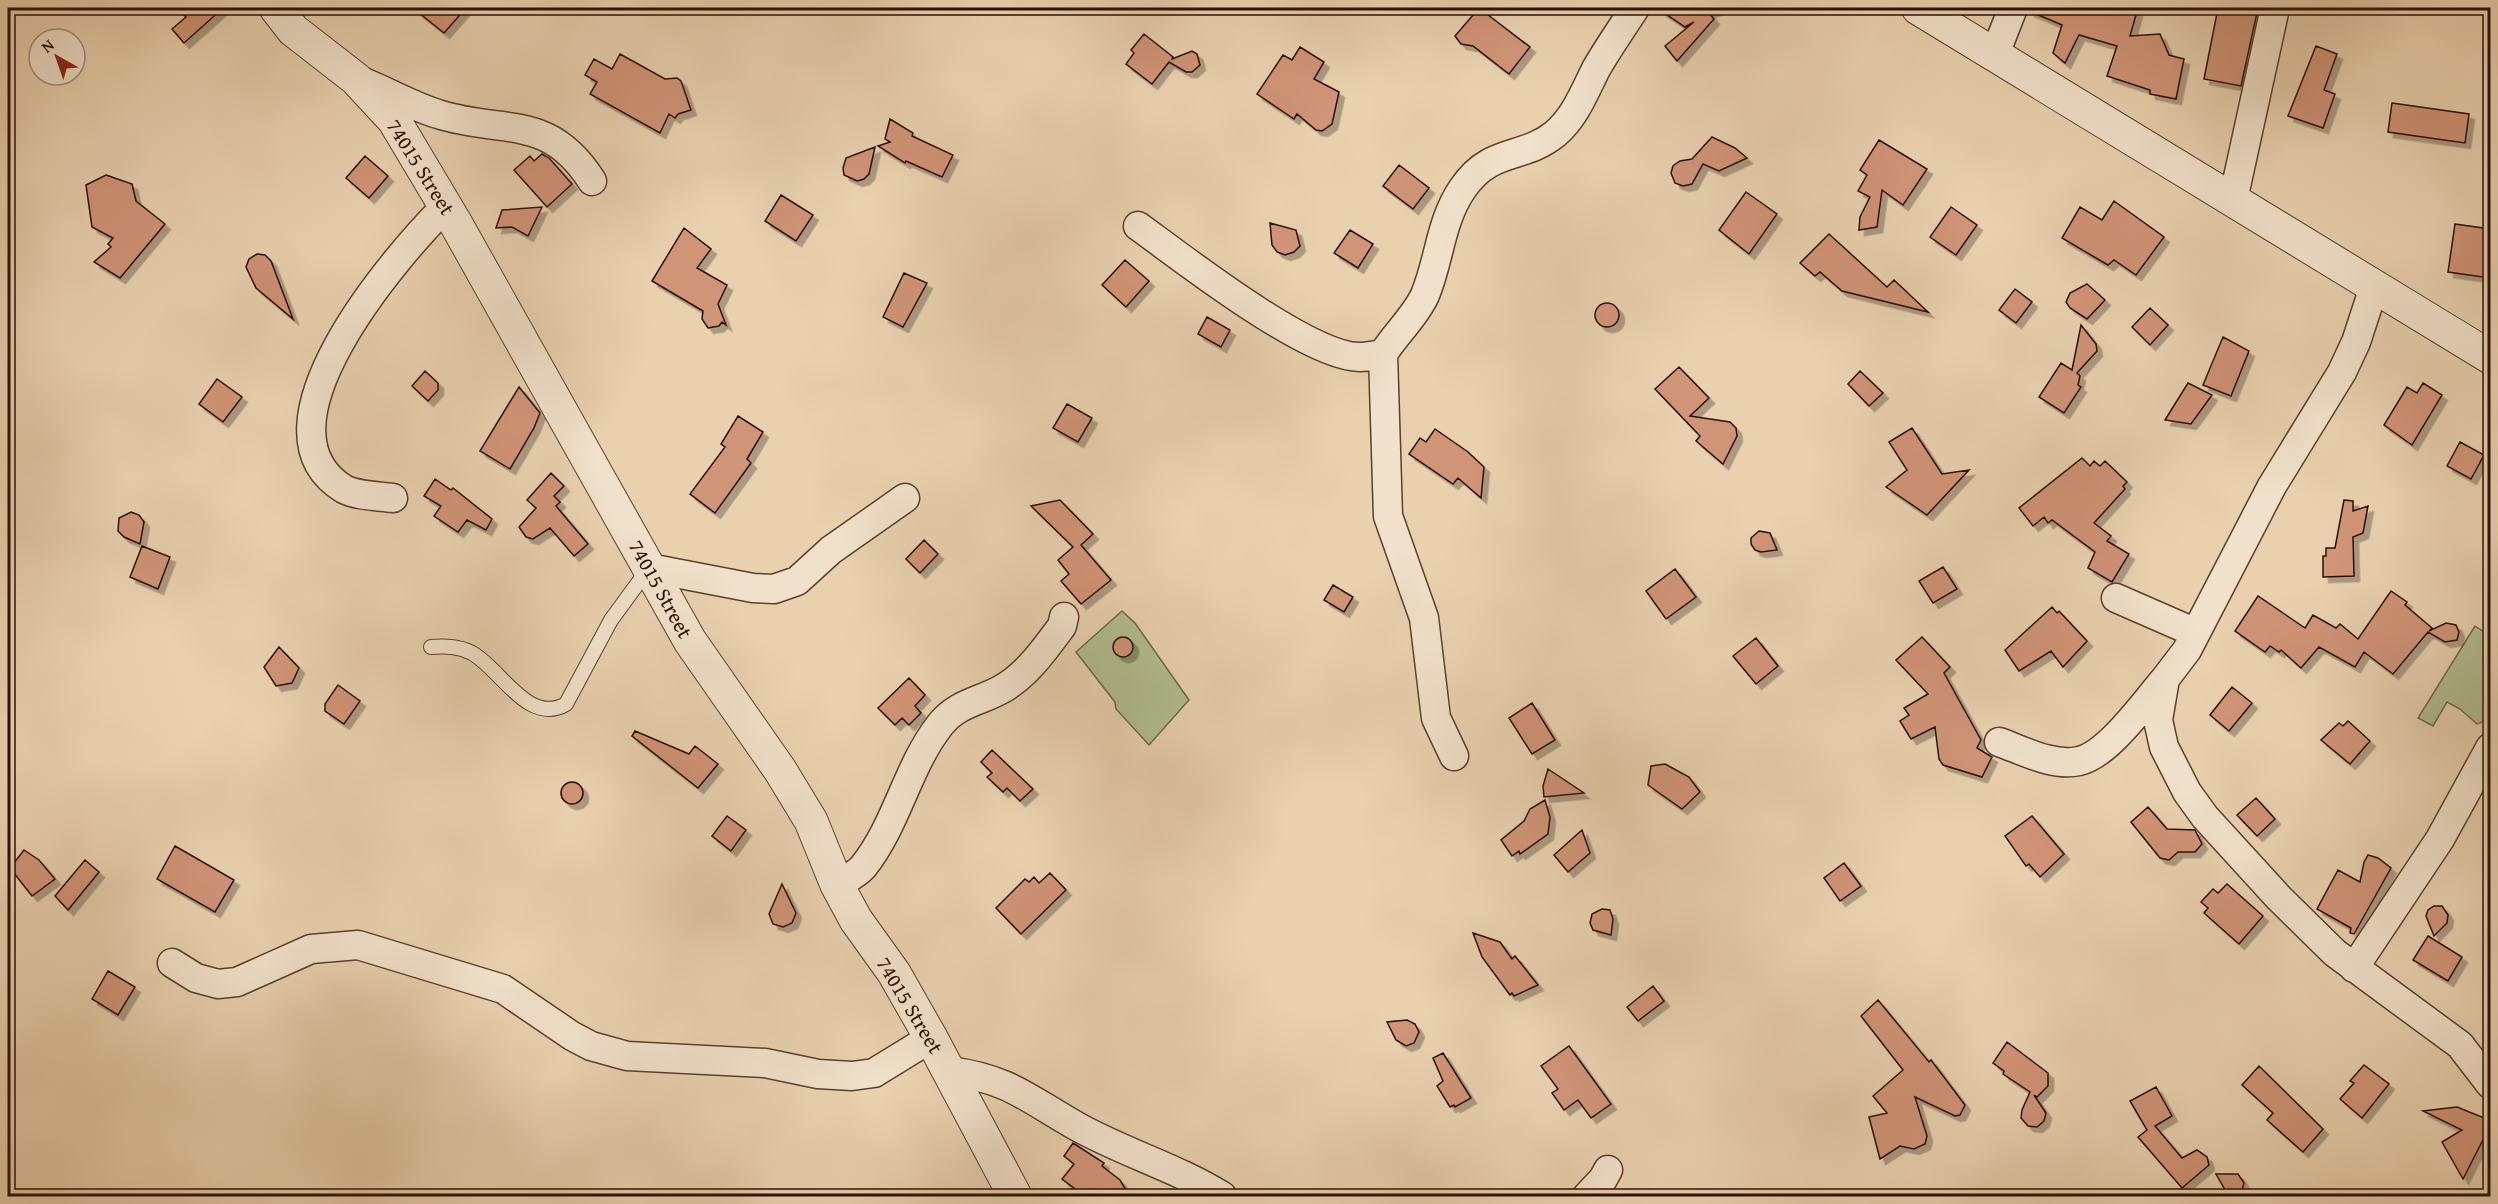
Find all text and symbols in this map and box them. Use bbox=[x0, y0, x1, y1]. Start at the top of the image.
north arrow bbox=[27, 27, 87, 87]
text: N bbox=[36, 33, 59, 58]
street label: 74015 Street bbox=[379, 113, 463, 222]
street label: 74015 Street bbox=[621, 534, 701, 644]
street label: 74015 Street bbox=[869, 951, 951, 1060]

